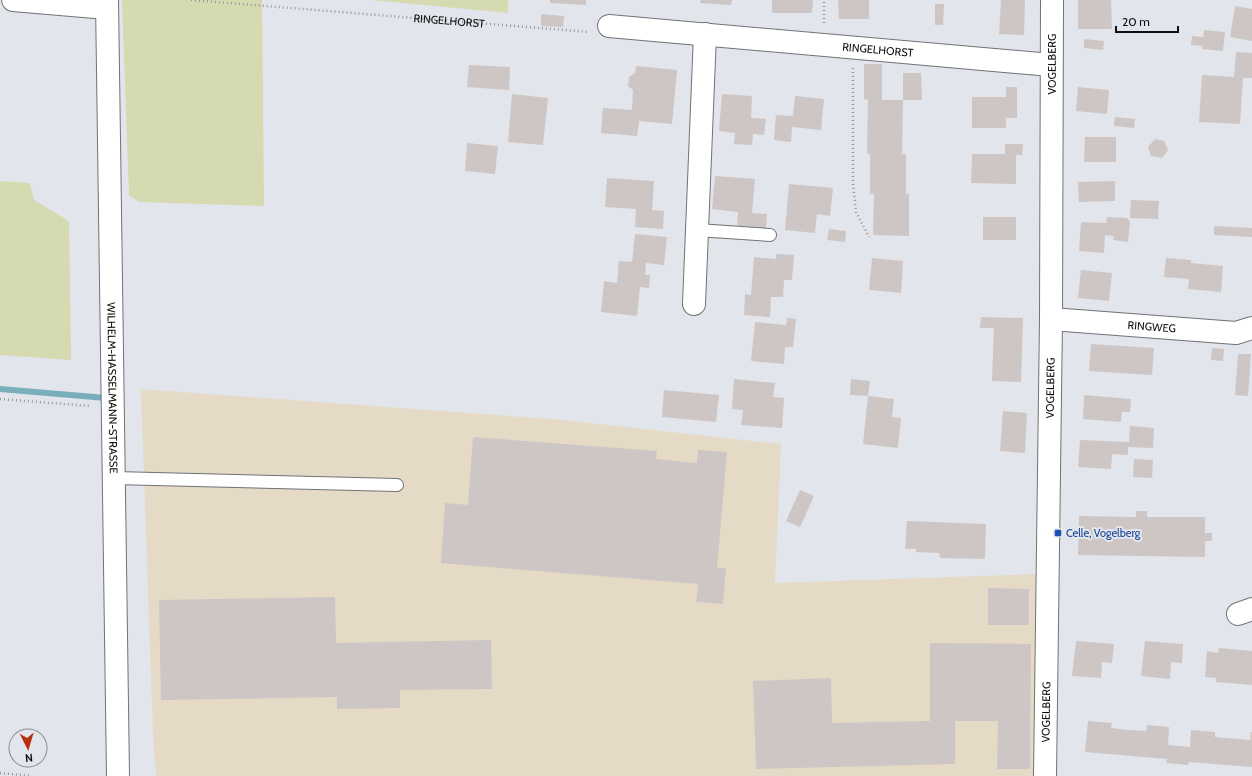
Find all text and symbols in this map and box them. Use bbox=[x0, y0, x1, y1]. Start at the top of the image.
scale bar bbox=[1116, 8, 1178, 34]
street label: RINGELHORST bbox=[413, 11, 485, 31]
text: 20 m bbox=[1122, 14, 1150, 29]
street label: VOGELBERG bbox=[1045, 34, 1059, 94]
street label: RINGELHORST bbox=[842, 40, 914, 60]
street label: WILHELM-HASSELMANN-STRASSE bbox=[104, 302, 121, 474]
street label: RINGWEG bbox=[1127, 318, 1176, 335]
street label: VOGELBERG bbox=[1043, 358, 1057, 419]
place label: Celle, Vogelberg bbox=[1066, 526, 1141, 540]
marker: Celle, Vogelberg bbox=[1053, 528, 1063, 538]
street label: VOGELBERG bbox=[1038, 682, 1053, 743]
north arrow bbox=[8, 728, 48, 768]
text: N bbox=[24, 751, 33, 765]

